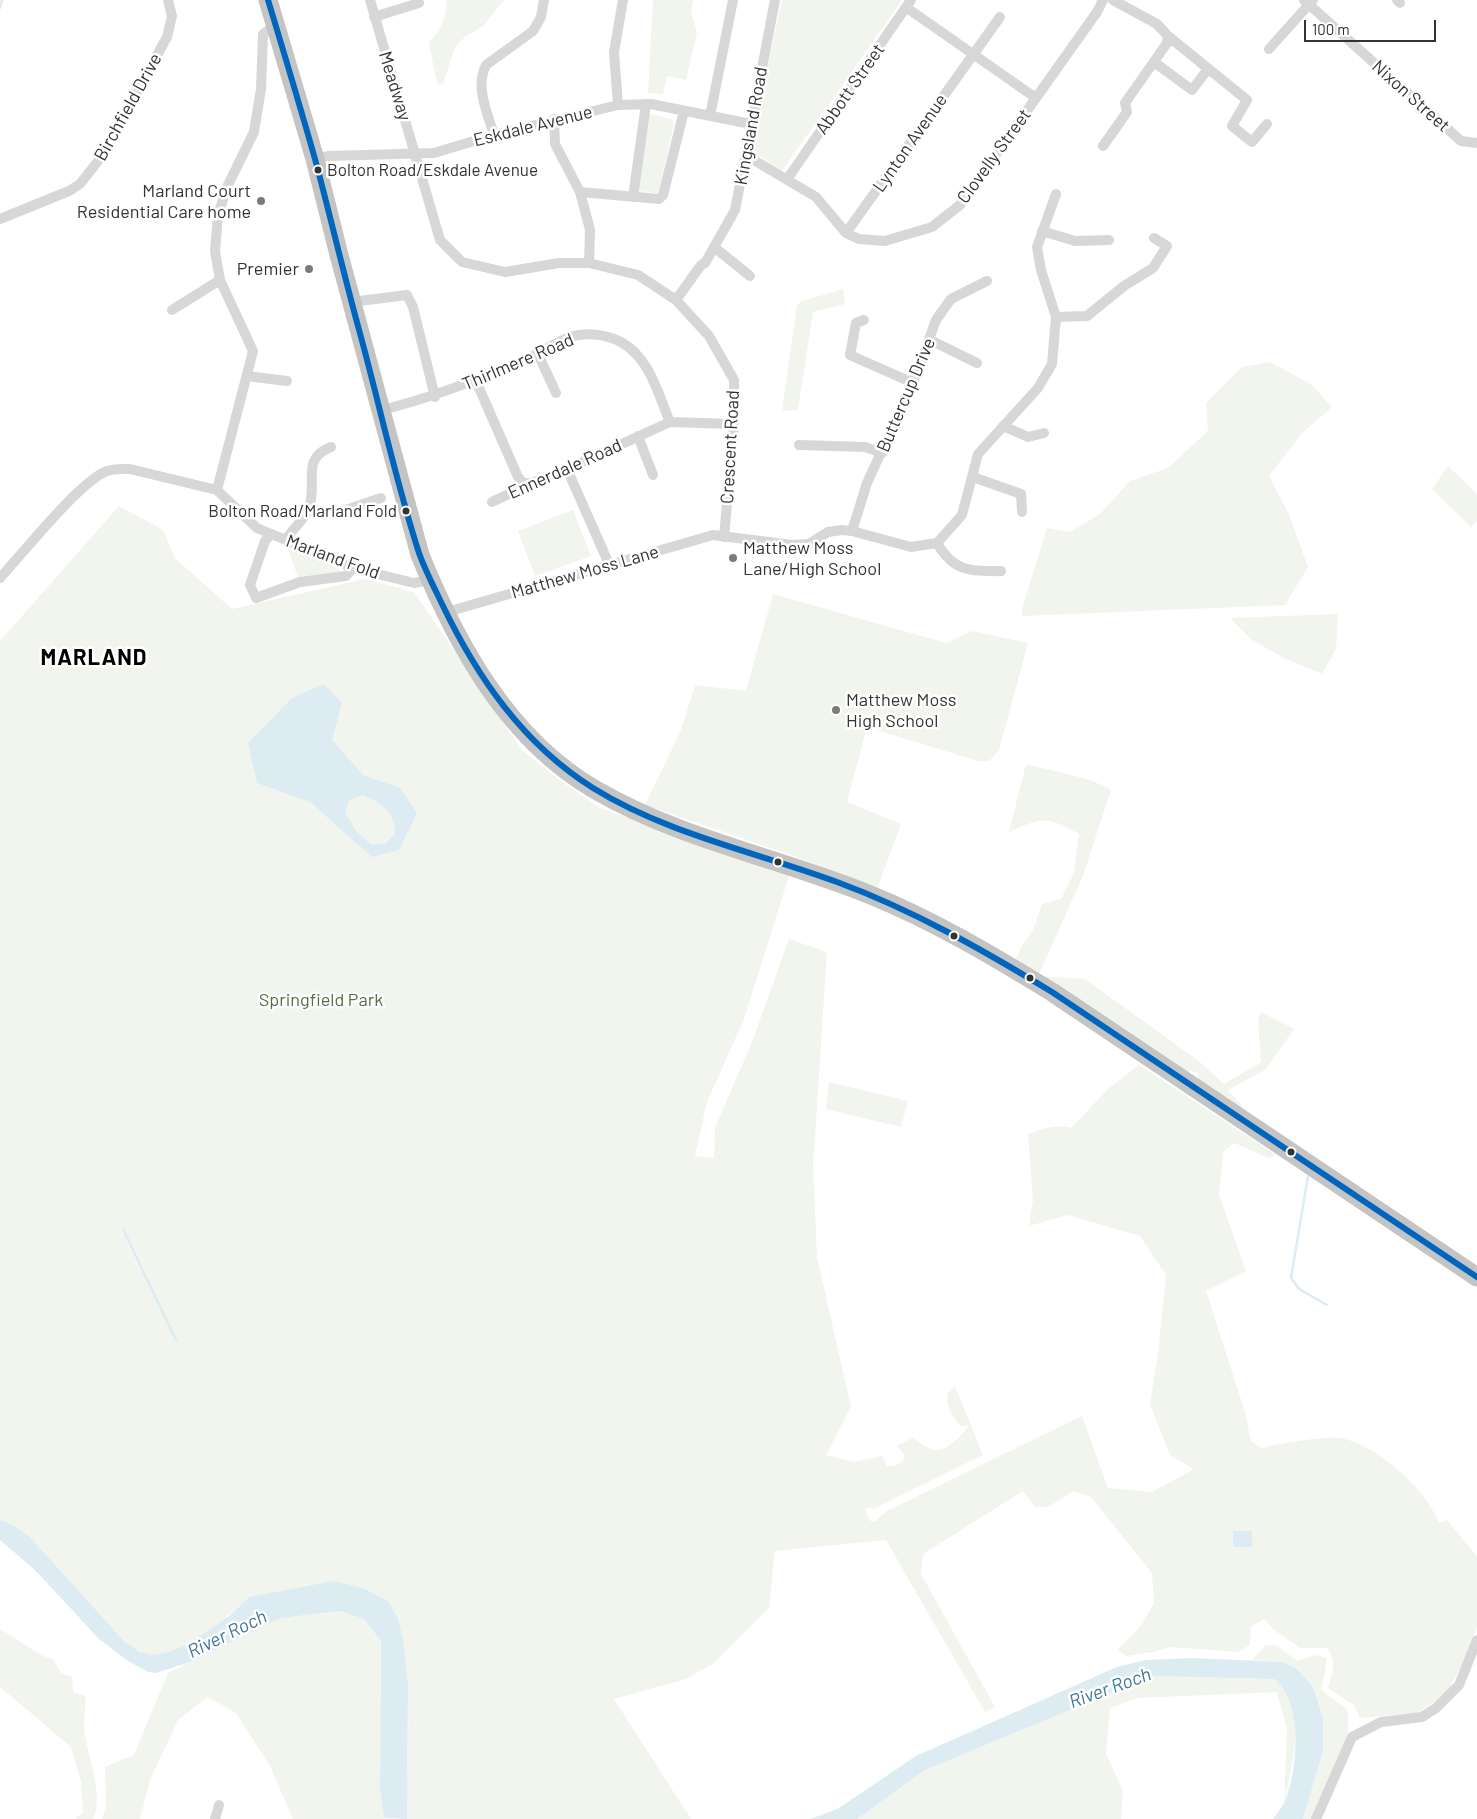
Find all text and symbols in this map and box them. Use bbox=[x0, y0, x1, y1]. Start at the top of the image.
scale bar bbox=[1307, 10, 1440, 42]
text: 100 m bbox=[1312, 20, 1350, 38]
street label: Abbott Street bbox=[811, 39, 889, 139]
street label: Birchfield Drive bbox=[90, 49, 166, 165]
street label: Meadway bbox=[374, 49, 416, 123]
street label: Nixon Street bbox=[1368, 55, 1454, 137]
street label: Kingsland Road bbox=[730, 65, 772, 187]
street label: Lynton Avenue bbox=[868, 90, 952, 196]
street label: Eskdale Avenue bbox=[471, 101, 595, 151]
street label: Clovelly Street bbox=[952, 104, 1036, 208]
place label: Bolton Road/Eskdale Avenue bbox=[327, 160, 538, 180]
marker: Bolton Road/Eskdale Avenue bbox=[313, 165, 323, 175]
place label: Marland Court Residential Care home bbox=[77, 180, 251, 222]
marker: Marland Court Residential Care home bbox=[255, 195, 267, 207]
place label: Premier bbox=[237, 258, 299, 280]
marker: Premier bbox=[303, 263, 315, 275]
street label: Thirlmere Road bbox=[459, 329, 577, 395]
street label: Buttercup Drive bbox=[872, 335, 940, 455]
street label: Crescent Road bbox=[716, 389, 744, 505]
street label: Ennerdale Road bbox=[505, 434, 625, 504]
place label: Bolton Road/Marland Fold bbox=[208, 501, 397, 521]
marker: Bolton Road/Marland Fold bbox=[401, 506, 411, 516]
street label: Marland Fold bbox=[283, 530, 383, 584]
place label: Matthew Moss Lane/High School bbox=[743, 537, 881, 580]
street label: Matthew Moss Lane bbox=[509, 541, 661, 603]
marker: Matthew Moss Lane/High School bbox=[727, 552, 739, 564]
district label: MARLAND bbox=[40, 645, 148, 671]
place label: Matthew Moss High School bbox=[846, 689, 956, 732]
marker: Matthew Moss High School bbox=[830, 704, 842, 716]
unlabelled marker bbox=[773, 857, 783, 867]
unlabelled marker bbox=[949, 931, 959, 941]
unlabelled marker bbox=[1025, 973, 1035, 983]
park label: Springfield Park bbox=[259, 989, 383, 1011]
unlabelled marker bbox=[1286, 1147, 1296, 1157]
water label: River Roch bbox=[184, 1605, 270, 1663]
water label: River Roch bbox=[1066, 1663, 1154, 1713]

